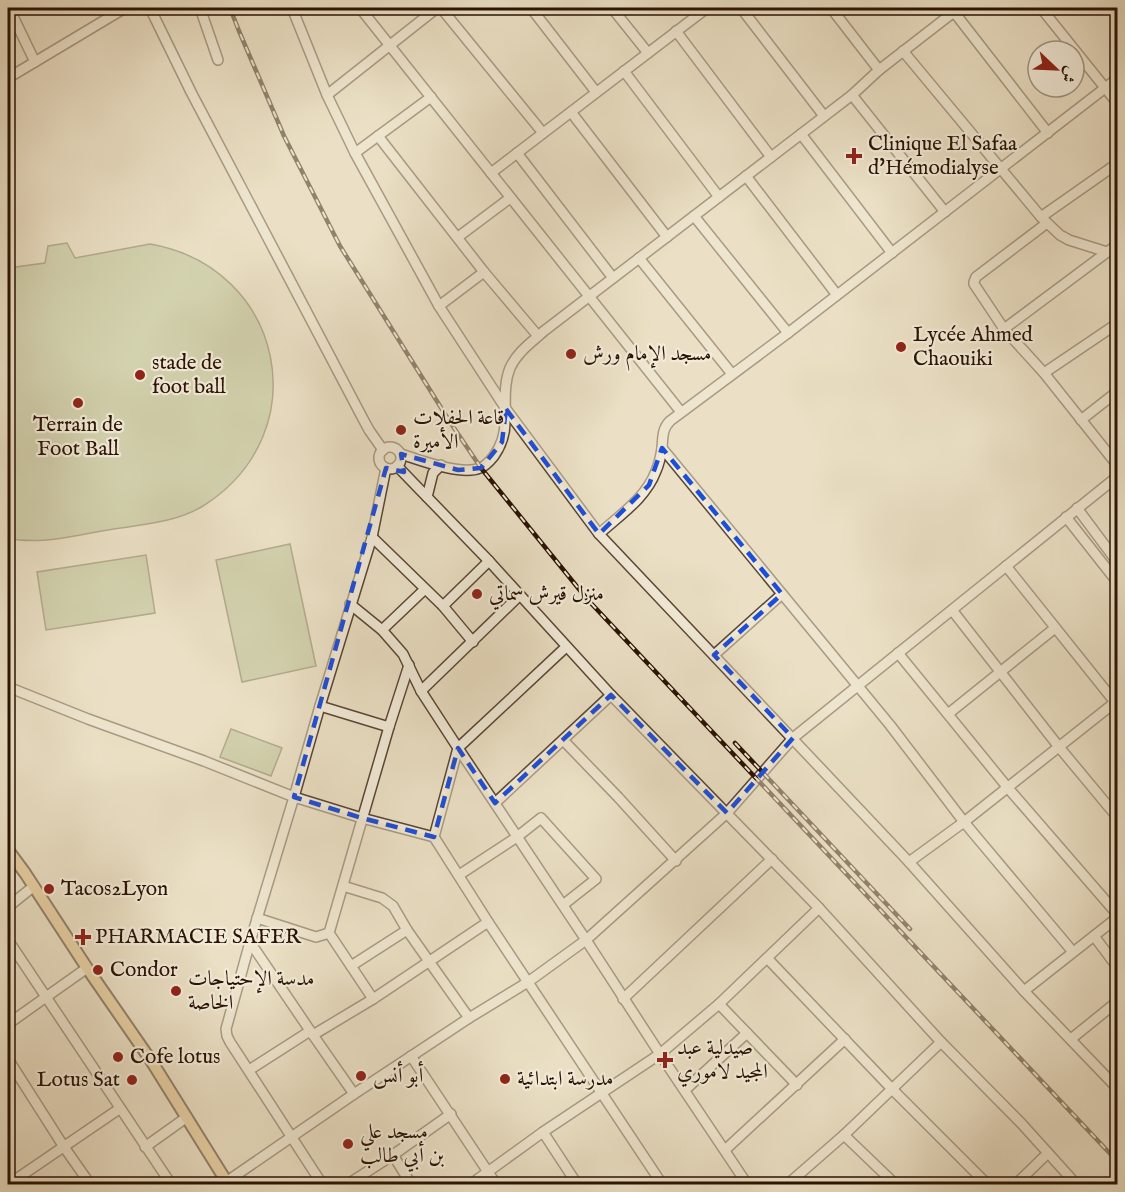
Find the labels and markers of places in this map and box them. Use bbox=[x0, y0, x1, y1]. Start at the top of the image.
place label: Clinique El Safaa d'Hémodialyse bbox=[868, 131, 1018, 182]
marker: Clinique El Safaa d'Hémodialyse bbox=[845, 147, 863, 165]
place label: Lycée Ahmed Chaouiki bbox=[913, 322, 1034, 373]
marker: Lycée Ahmed Chaouiki bbox=[894, 340, 908, 354]
place label: مسجد الإمام ورش bbox=[583, 341, 712, 371]
marker: مسجد الإمام ورش bbox=[564, 347, 578, 361]
place label: stade de foot ball bbox=[152, 350, 226, 401]
marker: stade de foot ball bbox=[133, 368, 147, 382]
marker: Terrain de Foot Ball bbox=[71, 396, 85, 410]
place label: قاعة الحفلات الأميرة bbox=[413, 405, 504, 456]
place label: Terrain de Foot Ball bbox=[33, 412, 123, 463]
marker: قاعة الحفلات الأميرة bbox=[394, 423, 408, 437]
place label: منزل قيرش سماتي bbox=[489, 581, 604, 610]
marker: منزل قيرش سماتي bbox=[470, 587, 484, 601]
place label: Tacos2Lyon bbox=[61, 876, 168, 903]
marker: Tacos2Lyon bbox=[42, 882, 56, 896]
place label: PHARMACIE SAFER bbox=[95, 924, 302, 951]
marker: PHARMACIE SAFER bbox=[76, 930, 90, 944]
place label: Condor bbox=[110, 957, 178, 984]
marker: Condor bbox=[91, 963, 105, 977]
place label: مدسة الإحتياجات الخاصة bbox=[188, 966, 314, 1017]
marker: مدسة الإحتياجات الخاصة bbox=[169, 984, 183, 998]
place label: صيدلية عبد المجيد لاموري bbox=[677, 1035, 768, 1087]
place label: Cofe lotus bbox=[130, 1044, 220, 1071]
marker: Cofe lotus bbox=[111, 1050, 125, 1064]
marker: صيدلية عبد المجيد لاموري bbox=[658, 1053, 672, 1067]
place label: أبو أنس bbox=[373, 1060, 424, 1090]
place label: مدرسة ابتدائية bbox=[517, 1066, 613, 1093]
place label: Lotus Sat bbox=[36, 1067, 120, 1094]
marker: أبو أنس bbox=[354, 1069, 368, 1083]
marker: مدرسة ابتدائية bbox=[498, 1072, 512, 1086]
marker: Lotus Sat bbox=[125, 1073, 139, 1087]
place label: مسجد علي بن أبي طالب bbox=[360, 1119, 444, 1172]
marker: مسجد علي بن أبي طالب bbox=[341, 1137, 355, 1151]

